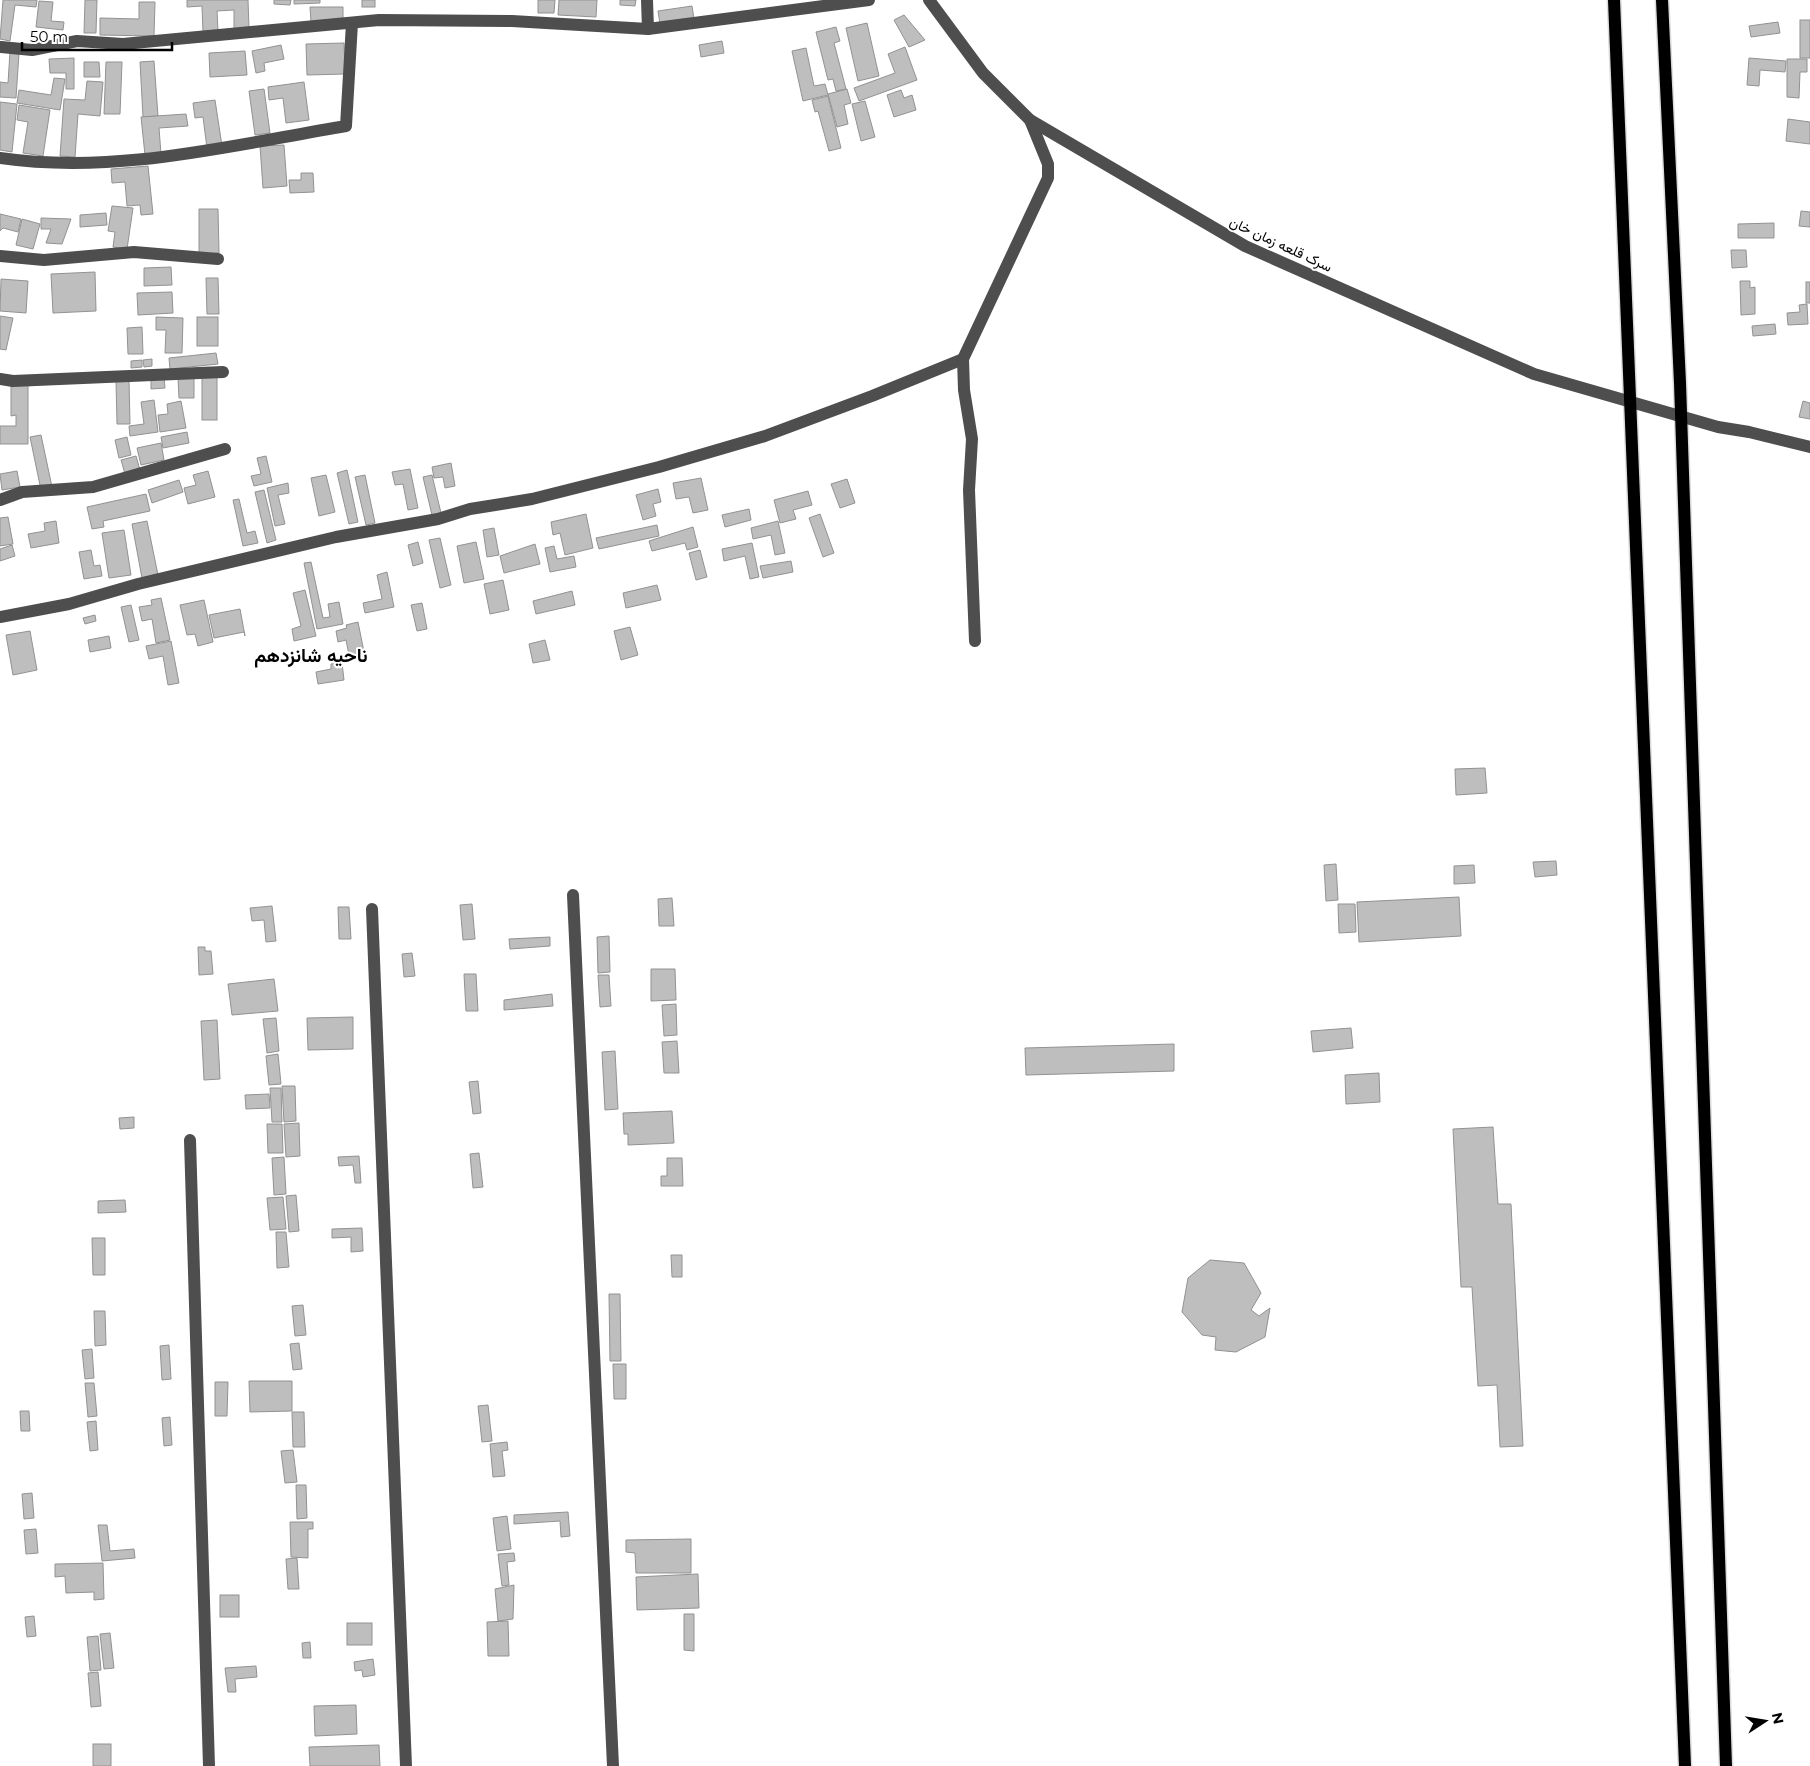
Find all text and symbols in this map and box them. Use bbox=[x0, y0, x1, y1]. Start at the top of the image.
scale bar bbox=[22, 20, 172, 52]
text: 50 m bbox=[30, 27, 68, 46]
street label: سرک قلعه زمان خان bbox=[1227, 212, 1335, 276]
district label: ناحیه شانزدهم bbox=[254, 644, 368, 668]
north arrow bbox=[1740, 1696, 1790, 1746]
text: N bbox=[1768, 1711, 1788, 1726]

